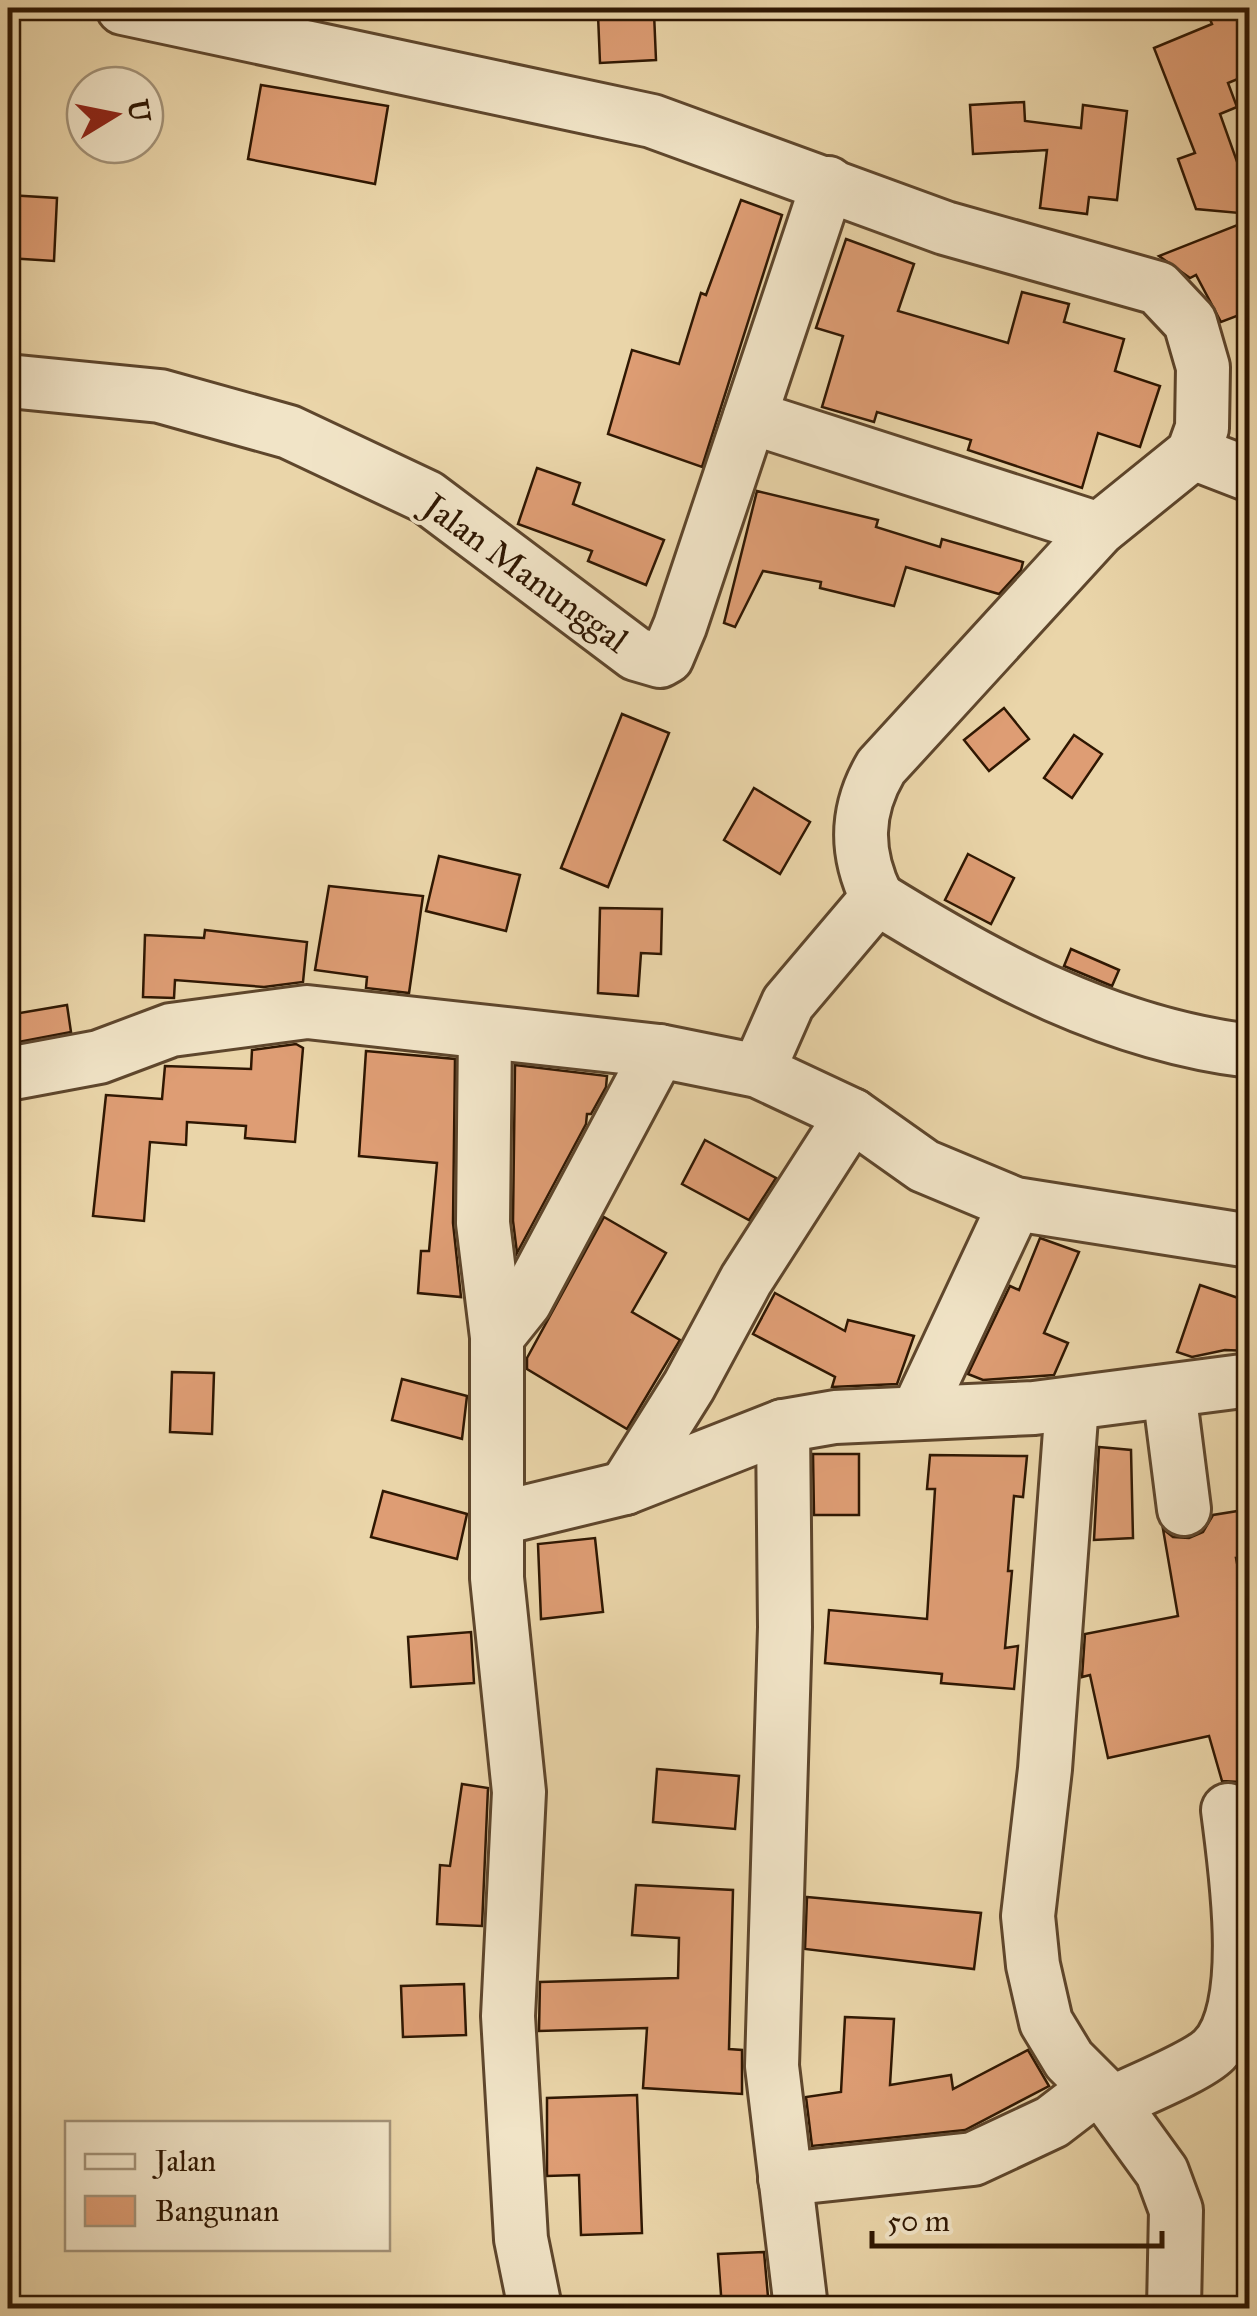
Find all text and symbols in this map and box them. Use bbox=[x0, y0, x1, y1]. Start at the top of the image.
north arrow bbox=[65, 65, 165, 165]
text: U bbox=[120, 97, 158, 126]
street label: Jalan Manunggal bbox=[412, 482, 637, 662]
legend bbox=[65, 2121, 390, 2251]
text: Jalan bbox=[152, 2143, 216, 2179]
scale bar bbox=[872, 2186, 1162, 2248]
text: Bangunan bbox=[155, 2193, 279, 2229]
text: 50 m bbox=[887, 2203, 950, 2239]

